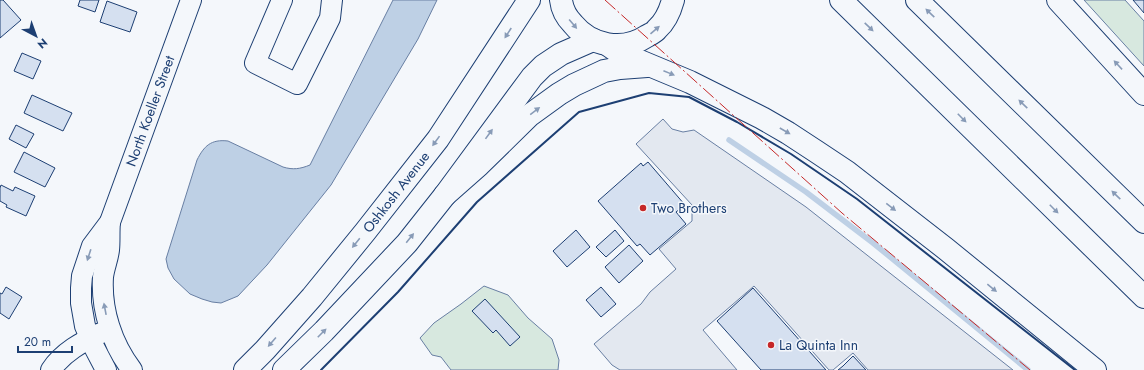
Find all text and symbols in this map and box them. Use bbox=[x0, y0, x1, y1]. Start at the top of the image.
one-way arrow bbox=[925, 8, 935, 18]
north arrow bbox=[16, 16, 56, 56]
one-way arrow bbox=[568, 18, 577, 29]
one-way arrow bbox=[864, 22, 874, 32]
one-way arrow bbox=[650, 25, 660, 34]
one-way arrow bbox=[504, 27, 512, 38]
text: N bbox=[34, 35, 51, 52]
street label: North Koeller Street bbox=[121, 52, 180, 169]
one-way arrow bbox=[1113, 60, 1122, 70]
one-way arrow bbox=[663, 71, 675, 77]
one-way arrow bbox=[1018, 99, 1028, 109]
one-way arrow bbox=[530, 108, 540, 116]
one-way arrow bbox=[957, 113, 967, 123]
one-way arrow bbox=[779, 128, 791, 135]
one-way arrow bbox=[485, 129, 493, 140]
one-way arrow bbox=[432, 135, 440, 146]
street label: Oshkosh Avenue bbox=[358, 147, 434, 237]
one-way arrow bbox=[1111, 190, 1121, 200]
place label: Two Brothers bbox=[651, 198, 727, 218]
one-way arrow bbox=[885, 202, 896, 211]
marker: Two Brothers bbox=[638, 203, 648, 213]
one-way arrow bbox=[1049, 204, 1059, 214]
one-way arrow bbox=[406, 233, 415, 244]
one-way arrow bbox=[351, 238, 360, 249]
one-way arrow bbox=[86, 249, 92, 261]
one-way arrow bbox=[987, 283, 998, 292]
one-way arrow bbox=[102, 303, 108, 315]
scale bar bbox=[18, 328, 72, 354]
one-way arrow bbox=[317, 328, 327, 338]
text: 20 m bbox=[24, 333, 51, 351]
place label: La Quinta Inn bbox=[779, 335, 858, 355]
one-way arrow bbox=[267, 337, 276, 347]
marker: La Quinta Inn bbox=[766, 340, 776, 350]

